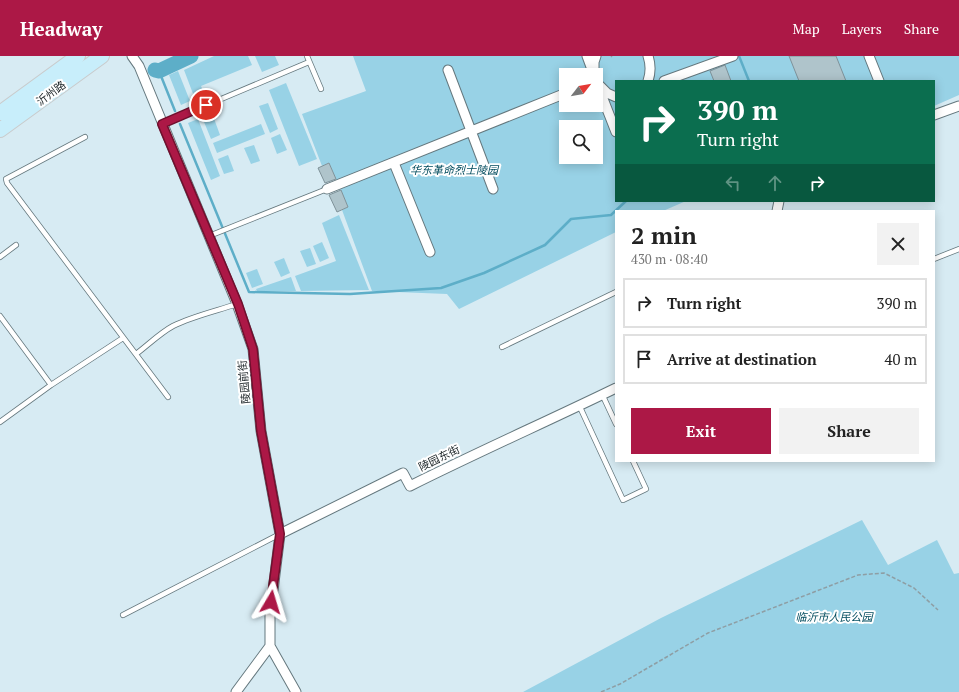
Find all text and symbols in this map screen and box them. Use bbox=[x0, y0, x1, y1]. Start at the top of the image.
text: Headway bbox=[20, 16, 102, 41]
text: Map bbox=[793, 19, 820, 38]
text: Layers bbox=[842, 19, 882, 38]
text: Share bbox=[904, 19, 939, 38]
north arrow bbox=[559, 68, 603, 112]
map controls bbox=[559, 68, 603, 164]
street label: 沂州路 bbox=[34, 78, 68, 108]
pin bbox=[189, 88, 223, 122]
text: 390 m bbox=[697, 91, 778, 128]
icon: arrive bbox=[195, 94, 217, 116]
icon: right bbox=[631, 96, 683, 148]
button: search bbox=[559, 120, 603, 164]
text: Turn right bbox=[697, 127, 779, 151]
park label: 华东革命烈士陵园 bbox=[410, 163, 500, 177]
icon: left bbox=[722, 172, 744, 194]
icon: ahead bbox=[764, 172, 786, 194]
icon: right bbox=[806, 172, 828, 194]
text: 2 min bbox=[631, 219, 697, 251]
button: close bbox=[877, 223, 919, 265]
text: 430 m · 08:40 bbox=[631, 250, 708, 268]
icon: right bbox=[633, 292, 655, 314]
text: Turn right bbox=[667, 293, 742, 313]
text: 390 m bbox=[876, 293, 917, 313]
icon: arrive bbox=[633, 348, 655, 370]
text: Arrive at destination bbox=[667, 349, 817, 369]
text: 40 m bbox=[884, 349, 917, 369]
street label: 陵园前街 bbox=[235, 359, 253, 405]
button: Exit bbox=[631, 408, 771, 454]
button: Share bbox=[779, 408, 919, 454]
street label: 陵园东街 bbox=[416, 442, 462, 474]
position arrow bbox=[250, 581, 292, 623]
park label: 临沂市人民公园 bbox=[796, 610, 874, 624]

